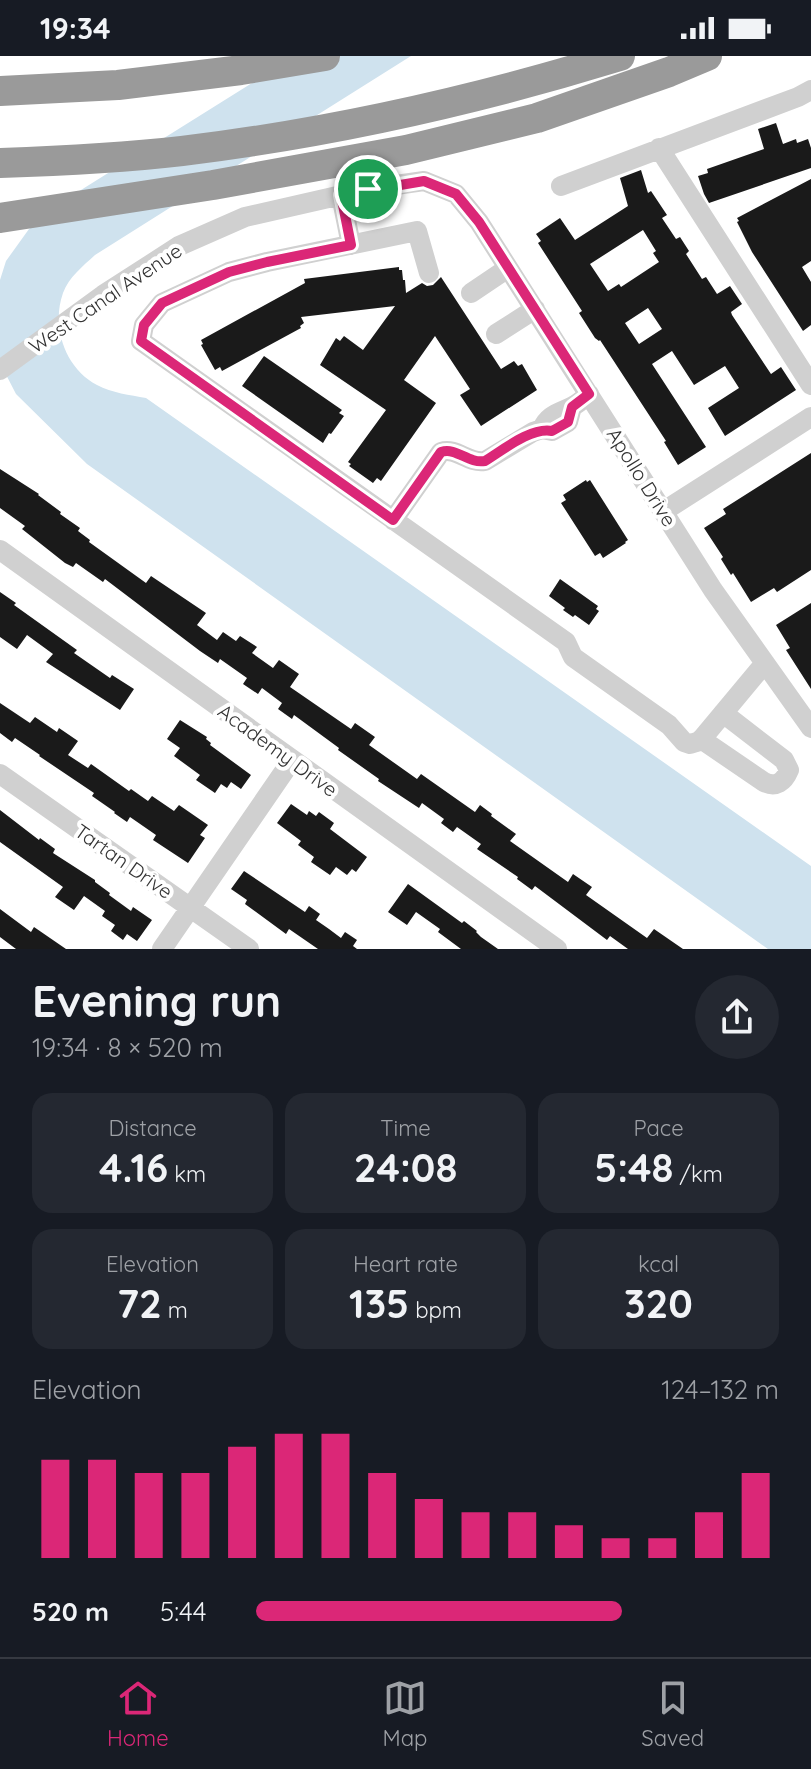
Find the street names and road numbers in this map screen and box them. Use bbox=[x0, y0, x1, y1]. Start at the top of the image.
street label: West Canal Avenue bbox=[24, 238, 186, 358]
street label: Apollo Drive bbox=[602, 423, 682, 531]
street label: Academy Drive bbox=[213, 698, 343, 802]
street label: Tartan Drive bbox=[70, 818, 178, 904]

